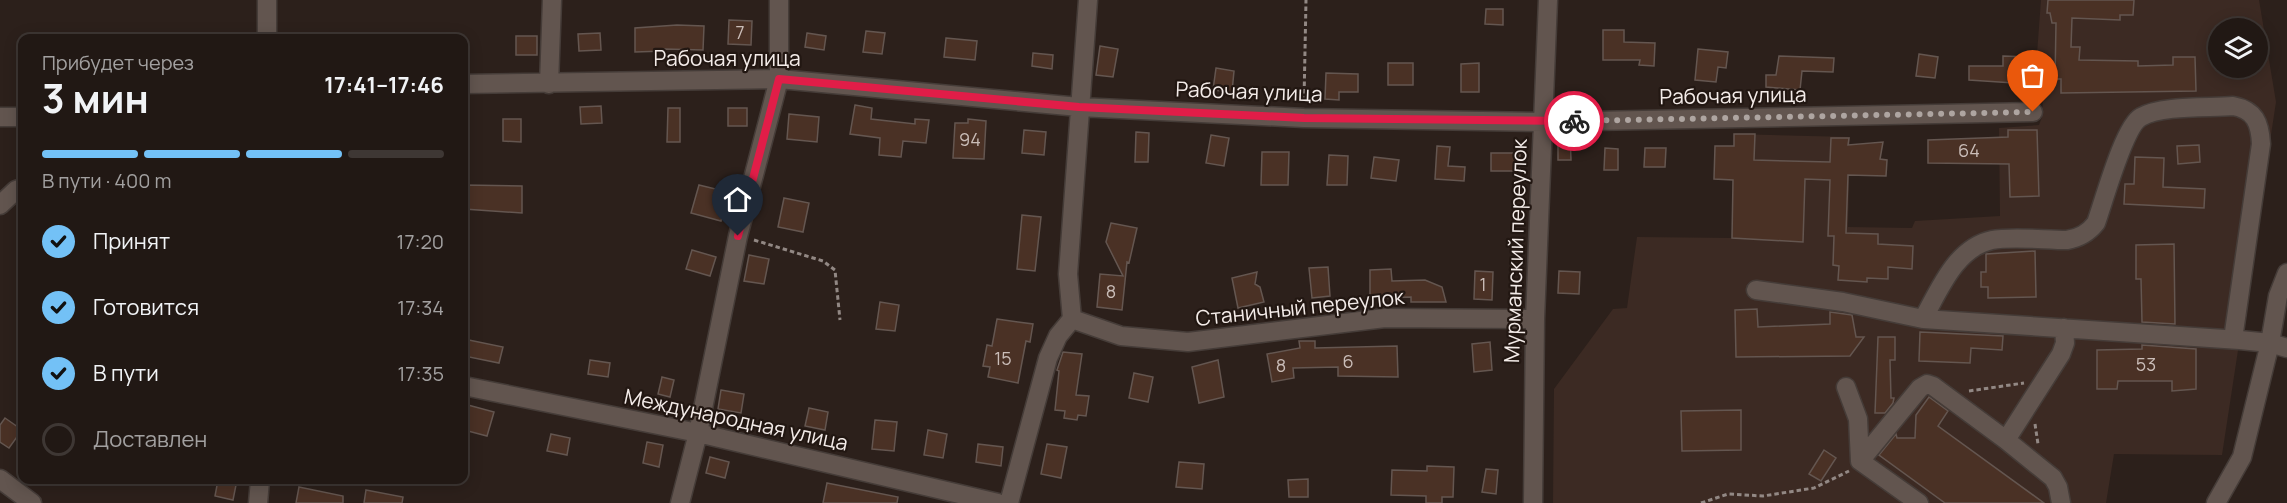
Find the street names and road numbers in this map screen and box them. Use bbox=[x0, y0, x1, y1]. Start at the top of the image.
street label: Рабочая улица bbox=[653, 44, 801, 72]
street label: Рабочая улица bbox=[1175, 74, 1323, 108]
street label: Рабочая улица bbox=[1659, 80, 1807, 110]
street label: Мурманский переулок bbox=[1497, 138, 1533, 363]
street label: Станичный переулок bbox=[1194, 282, 1406, 332]
street label: Международная улица bbox=[622, 382, 851, 456]

